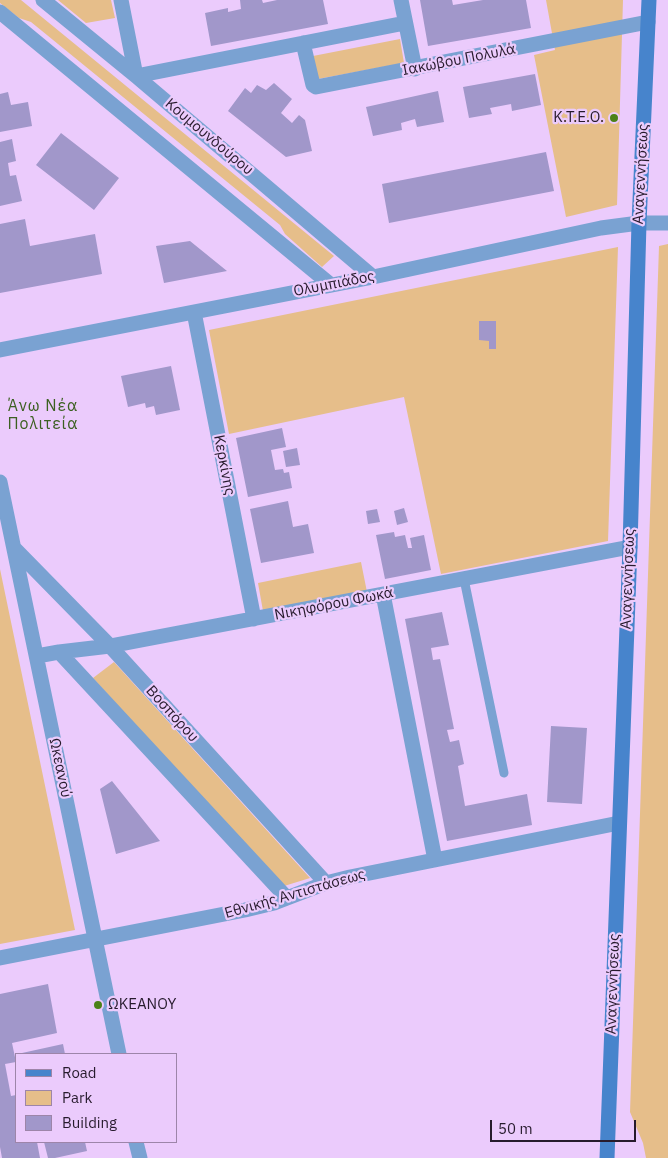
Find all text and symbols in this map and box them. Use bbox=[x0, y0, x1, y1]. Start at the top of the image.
street label: Ιακώβου Πολυλά bbox=[401, 40, 517, 80]
street label: Κουμουνδούρου bbox=[161, 95, 257, 179]
place label: K.T.E.O. bbox=[553, 109, 604, 127]
marker: K.T.E.O. bbox=[608, 112, 620, 124]
street label: Αναγεννήσεως bbox=[629, 123, 653, 225]
street label: Ολυμπιάδος bbox=[292, 267, 376, 301]
district label: Άνω Νέα Πολιτεία bbox=[6, 396, 80, 434]
street label: Κερκίνης bbox=[209, 433, 239, 497]
street label: Αναγεννήσεως bbox=[617, 528, 639, 630]
street label: Νικηφόρου Φωκά bbox=[273, 584, 395, 624]
street label: Βοσπόρου bbox=[142, 682, 202, 746]
street label: Ωκεανού bbox=[45, 737, 75, 799]
street label: Εθνικής Αντιστάσεως bbox=[223, 865, 367, 923]
street label: Αναγεννήσεως bbox=[602, 933, 624, 1035]
place label: ΩΚΕΑΝΟΥ bbox=[108, 996, 176, 1014]
marker: ΩΚΕΑΝΟΥ bbox=[92, 999, 104, 1011]
legend bbox=[15, 1053, 178, 1143]
text: Road bbox=[62, 1063, 97, 1082]
text: Park bbox=[62, 1088, 92, 1107]
scale bar bbox=[493, 1110, 639, 1142]
text: Building bbox=[62, 1113, 117, 1132]
text: 50 m bbox=[498, 1119, 533, 1138]

